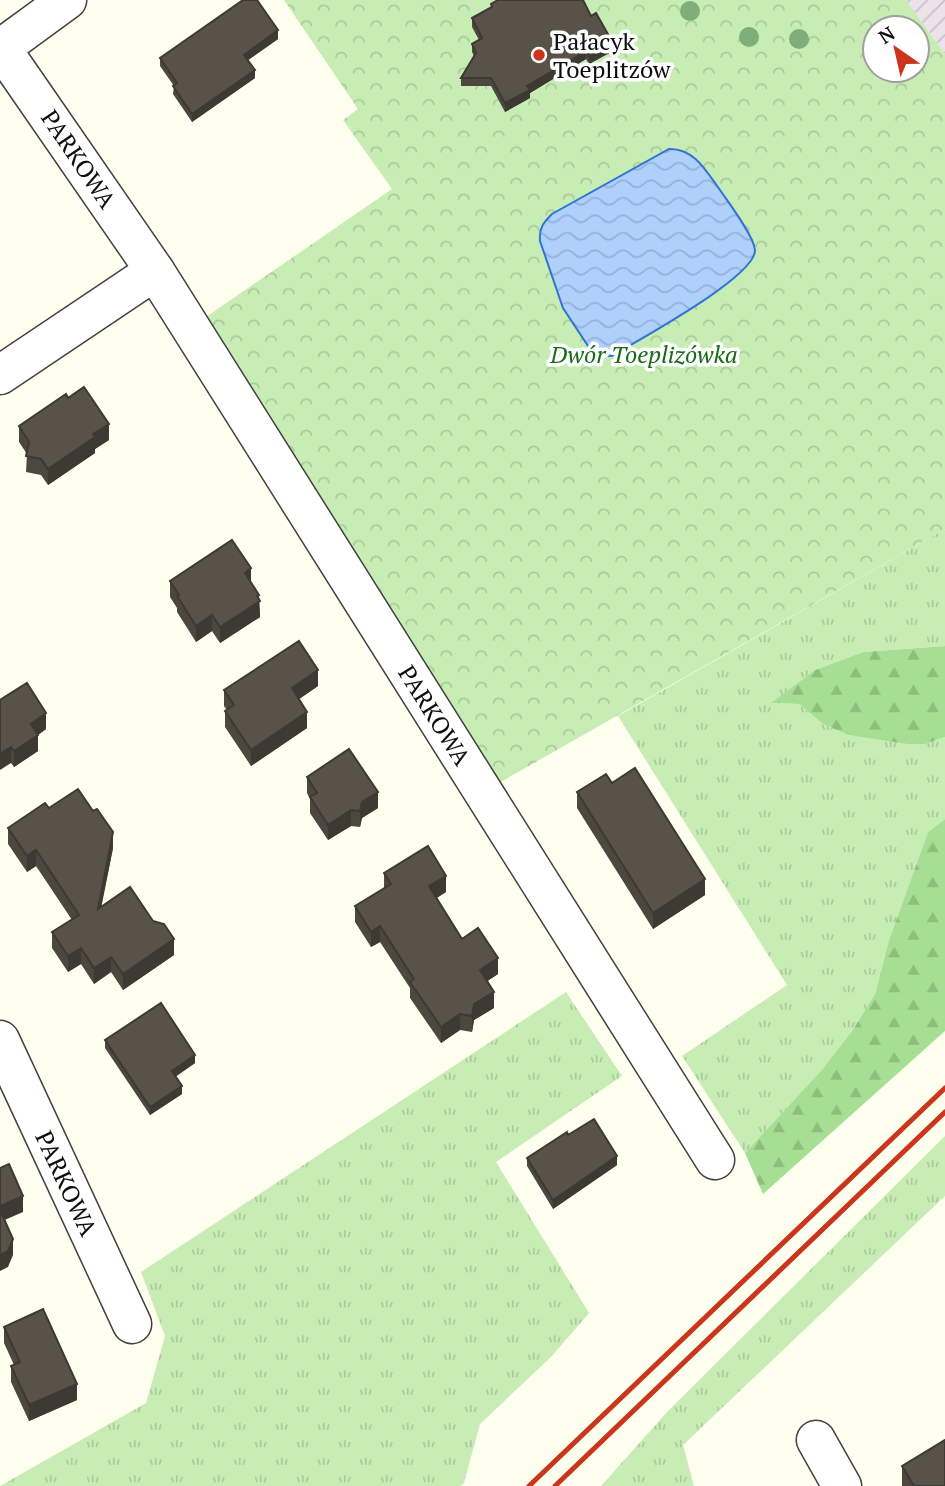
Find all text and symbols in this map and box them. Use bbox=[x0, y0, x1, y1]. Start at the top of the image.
north arrow bbox=[861, 14, 931, 84]
text: N bbox=[873, 20, 900, 49]
place label: Pałacyk Toeplitzów bbox=[553, 25, 671, 85]
marker: Pałacyk Toeplitzów bbox=[531, 47, 547, 63]
street label: PARKOWA bbox=[34, 103, 124, 215]
park label: Dwór Toeplizówka bbox=[549, 338, 738, 370]
street label: PARKOWA bbox=[391, 659, 479, 772]
street label: PARKOWA bbox=[28, 1125, 105, 1242]

